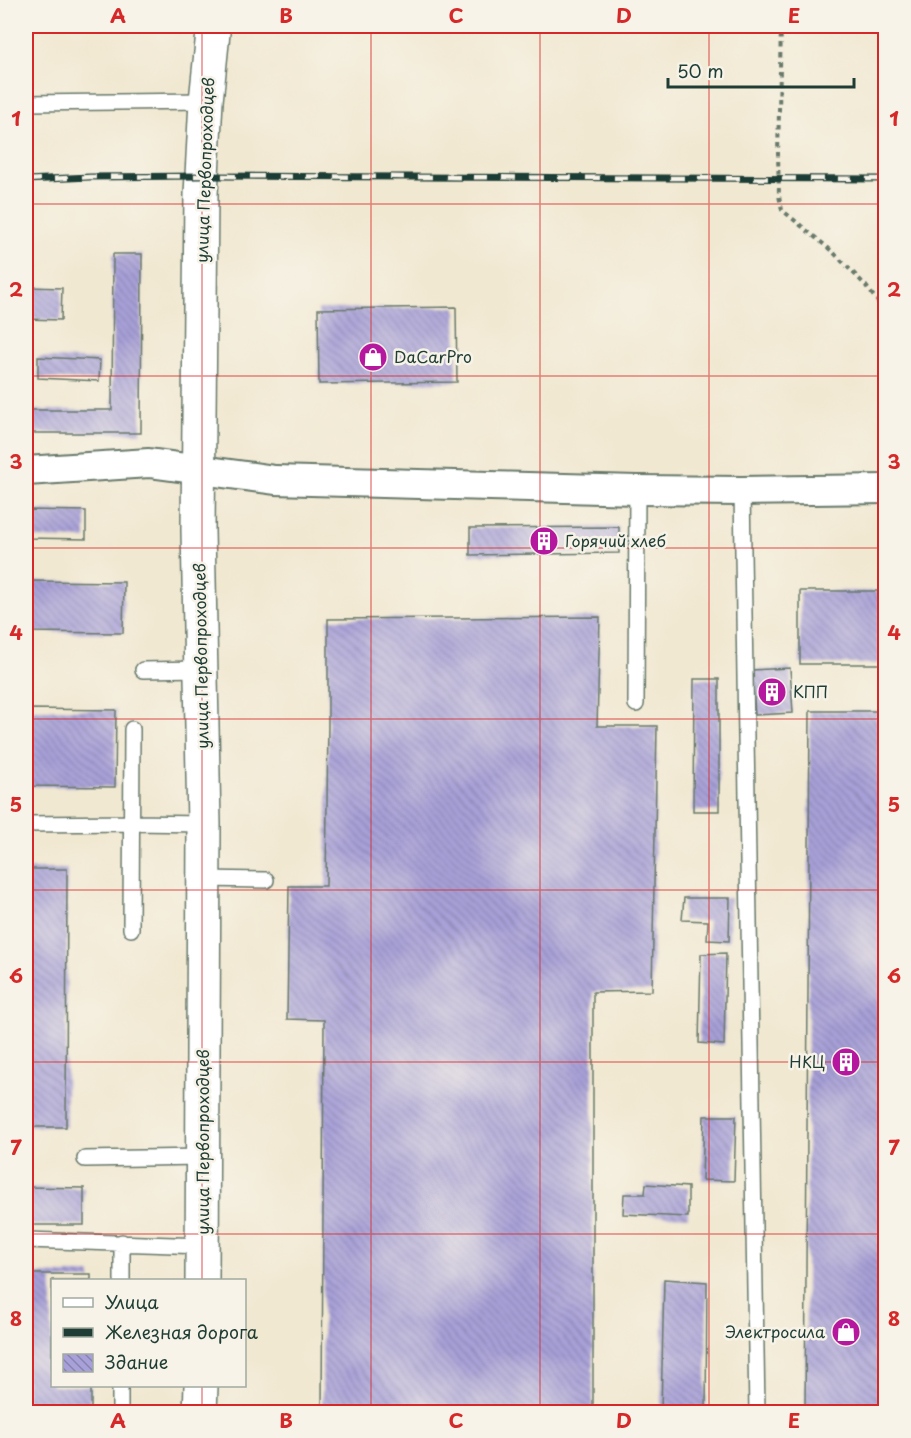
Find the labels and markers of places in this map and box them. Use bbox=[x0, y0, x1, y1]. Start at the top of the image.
shop icon: DaCarPro bbox=[357, 341, 389, 373]
place label: DaCarPro bbox=[394, 344, 472, 368]
building icon: Горячий хлеб bbox=[528, 525, 560, 557]
place label: Горячий хлеб bbox=[565, 528, 667, 552]
building icon: КПП bbox=[756, 676, 788, 708]
place label: КПП bbox=[793, 679, 828, 703]
building icon: НКЦ bbox=[830, 1046, 862, 1078]
place label: НКЦ bbox=[789, 1049, 825, 1073]
shop icon: Электросила bbox=[830, 1316, 862, 1348]
place label: Электросила bbox=[725, 1319, 825, 1343]

